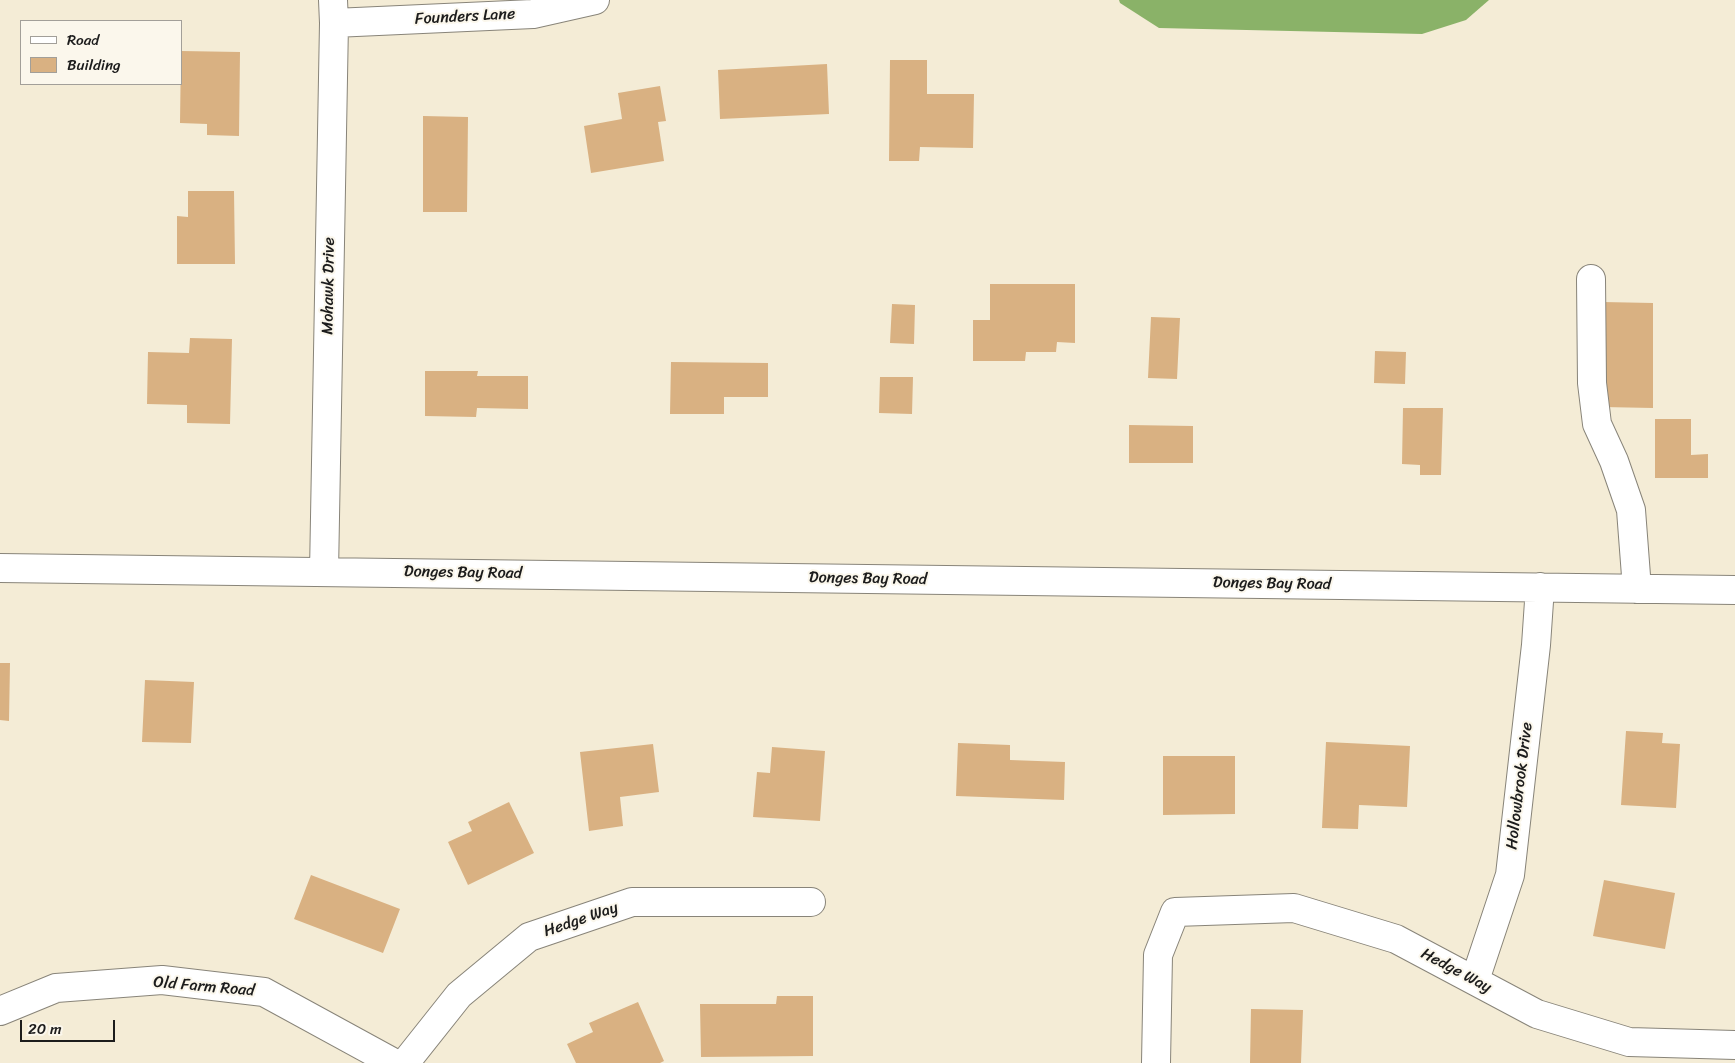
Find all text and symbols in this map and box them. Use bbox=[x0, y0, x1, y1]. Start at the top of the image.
street label: Founders Lane bbox=[414, 5, 516, 29]
legend bbox=[20, 20, 182, 85]
text: Road bbox=[67, 27, 99, 53]
text: Building bbox=[67, 52, 121, 78]
street label: Mohawk Drive bbox=[319, 237, 339, 335]
street label: Donges Bay Road bbox=[404, 562, 522, 584]
street label: Donges Bay Road bbox=[809, 568, 927, 590]
street label: Donges Bay Road bbox=[1213, 573, 1331, 595]
street label: Hollowbrook Drive bbox=[1503, 721, 1537, 851]
street label: Hedge Way bbox=[541, 898, 621, 942]
street label: Hedge Way bbox=[1417, 944, 1495, 998]
street label: Old Farm Road bbox=[153, 973, 255, 1001]
scale bar bbox=[22, 1010, 118, 1042]
text: 20 m bbox=[28, 1016, 62, 1042]

